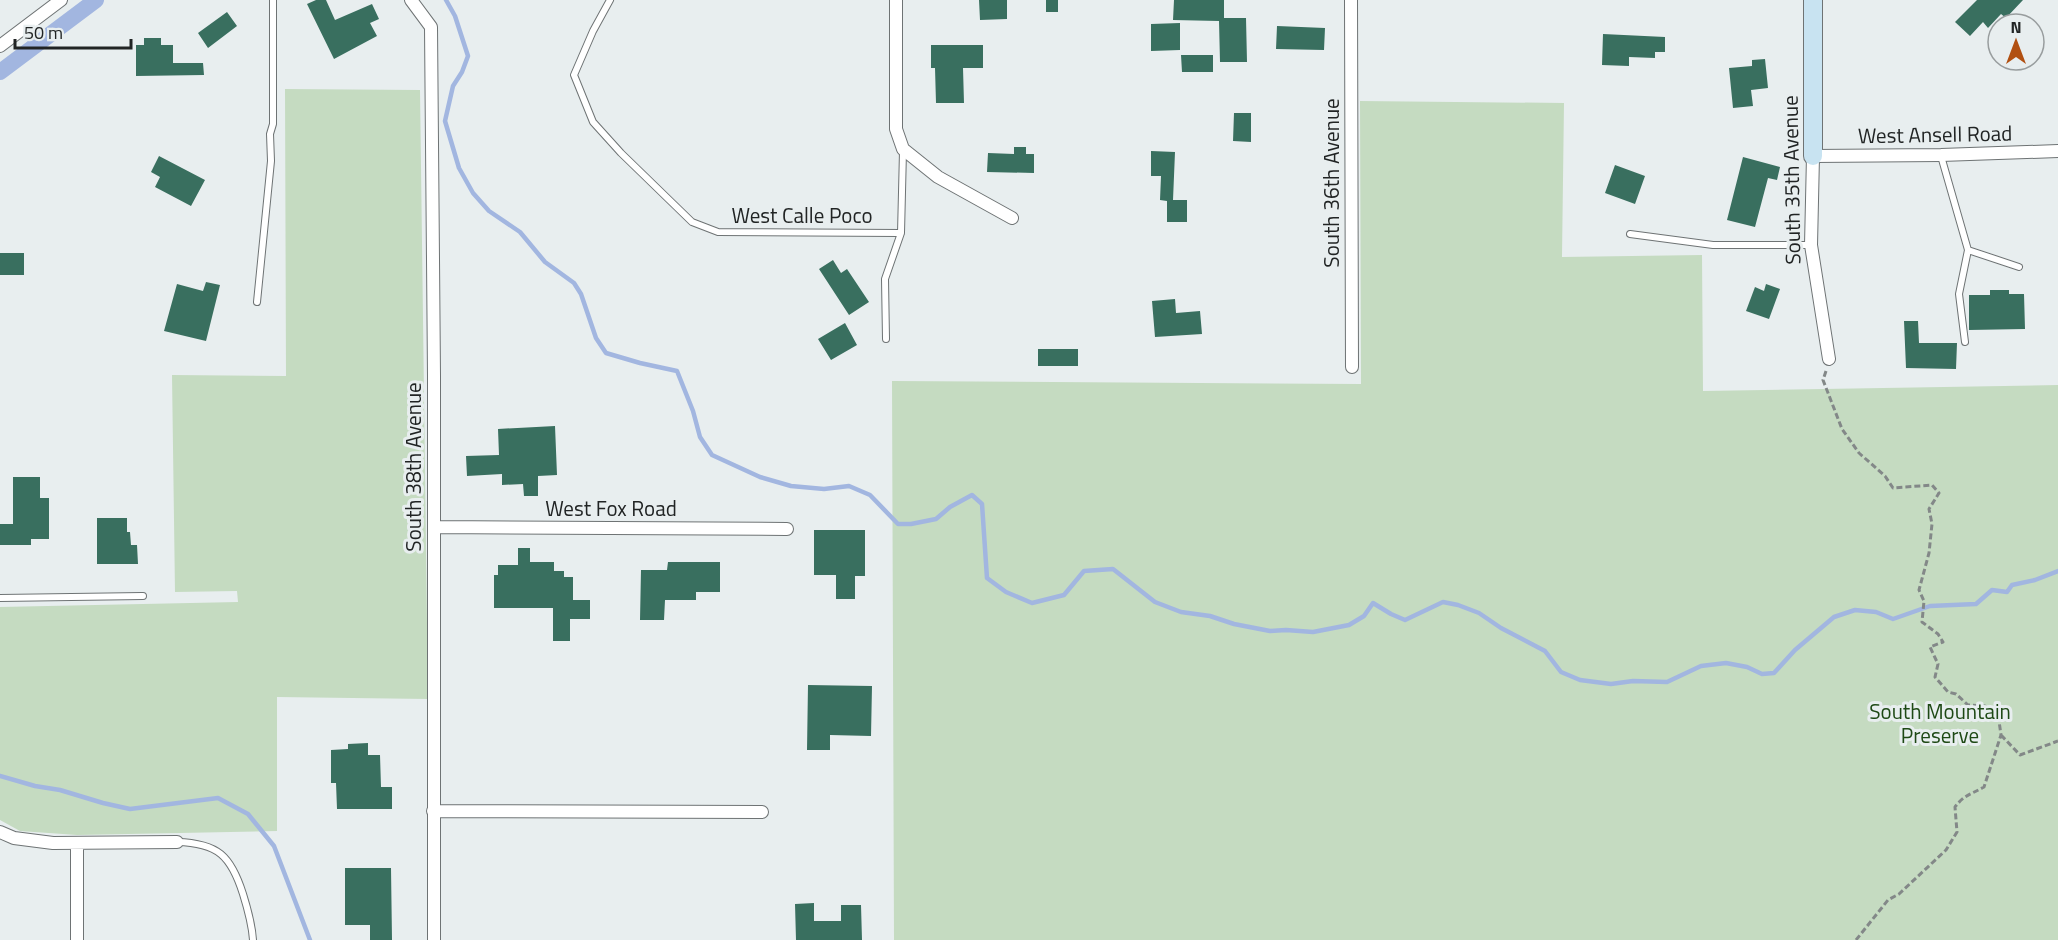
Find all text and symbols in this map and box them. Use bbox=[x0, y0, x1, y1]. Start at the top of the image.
scale bar bbox=[15, 12, 130, 50]
north arrow bbox=[1986, 12, 2046, 72]
text: N bbox=[2010, 15, 2022, 39]
text: 50 m bbox=[24, 19, 63, 46]
street label: South 35th Avenue bbox=[1774, 95, 1808, 265]
street label: South 36th Avenue bbox=[1315, 98, 1347, 268]
street label: West Ansell Road bbox=[1857, 117, 2013, 151]
street label: West Calle Poco bbox=[732, 199, 873, 231]
street label: South 38th Avenue bbox=[397, 382, 429, 552]
street label: West Fox Road bbox=[545, 492, 677, 524]
park label: South Mountain Preserve bbox=[1869, 695, 2011, 751]

